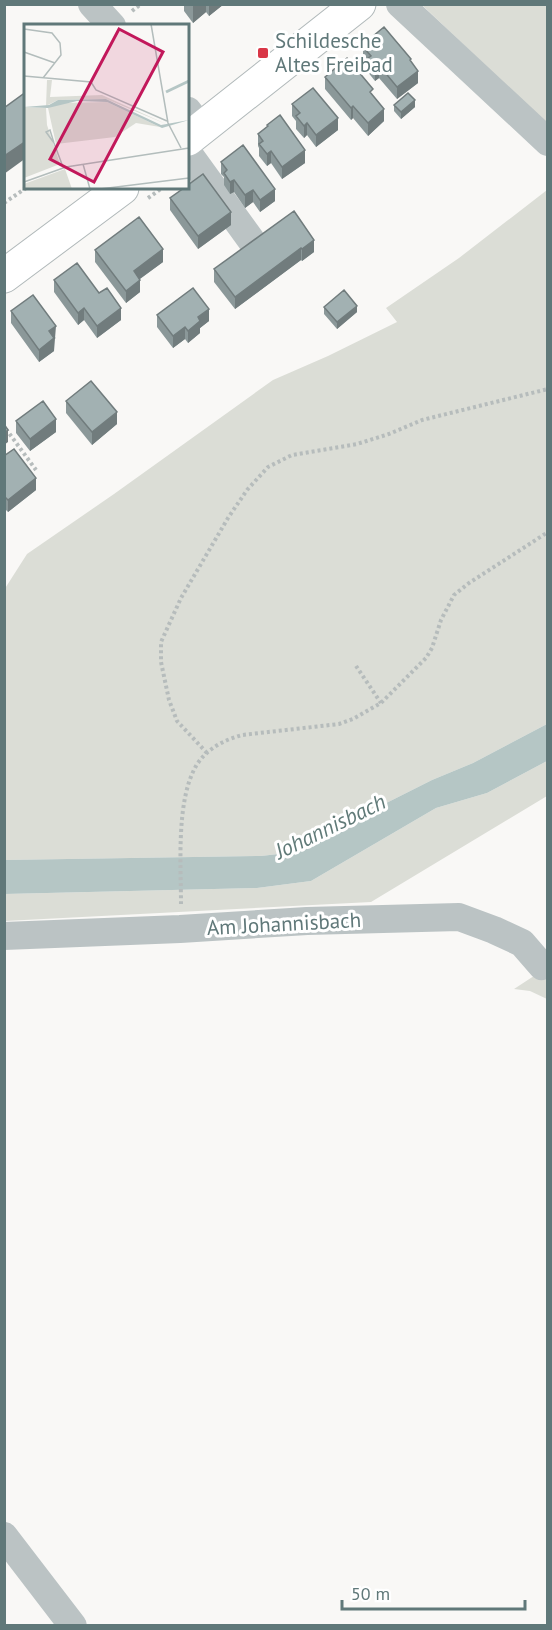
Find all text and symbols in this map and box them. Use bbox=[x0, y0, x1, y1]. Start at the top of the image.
inset map bbox=[24, 24, 189, 189]
place label: Schildesche Altes Freibad bbox=[275, 27, 393, 78]
marker: Schildesche Altes Freibad bbox=[256, 46, 270, 60]
water label: Johannisbach bbox=[268, 787, 390, 866]
street label: Am Johannisbach bbox=[206, 906, 362, 941]
scale bar bbox=[342, 1573, 525, 1611]
text: 50 m bbox=[351, 1582, 390, 1605]

